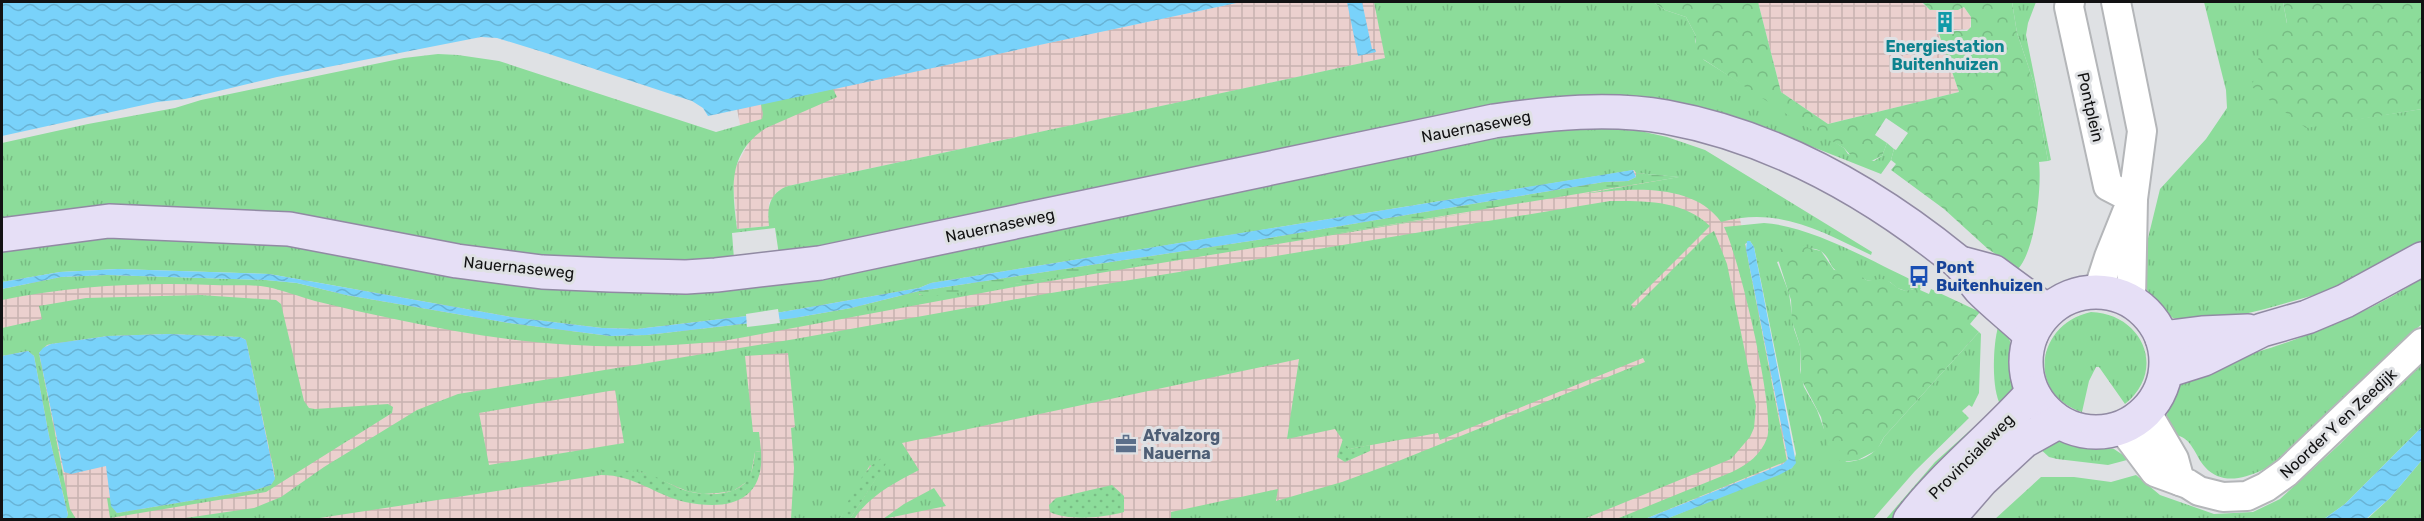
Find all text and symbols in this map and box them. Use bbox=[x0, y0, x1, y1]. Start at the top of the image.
building icon: Energiestation Buitenhuizen bbox=[1933, 10, 1957, 34]
place label: Energiestation Buitenhuizen bbox=[1885, 37, 2005, 74]
street label: Pontplein bbox=[2073, 70, 2108, 144]
street label: Nauernaseweg bbox=[1420, 107, 1532, 146]
street label: Nauernaseweg bbox=[944, 205, 1056, 246]
street label: Nauernaseweg bbox=[463, 252, 575, 283]
place label: Pont Buitenhuizen bbox=[1936, 258, 2043, 295]
bus stop icon: Pont Buitenhuizen bbox=[1907, 264, 1931, 288]
street label: Noorder Y en Zeedijk bbox=[2276, 364, 2401, 482]
street label: Provincialeweg bbox=[1925, 410, 2018, 503]
place label: Afvalzorg Nauerna bbox=[1143, 426, 1220, 463]
office icon: Afvalzorg Nauerna bbox=[1114, 432, 1138, 456]

